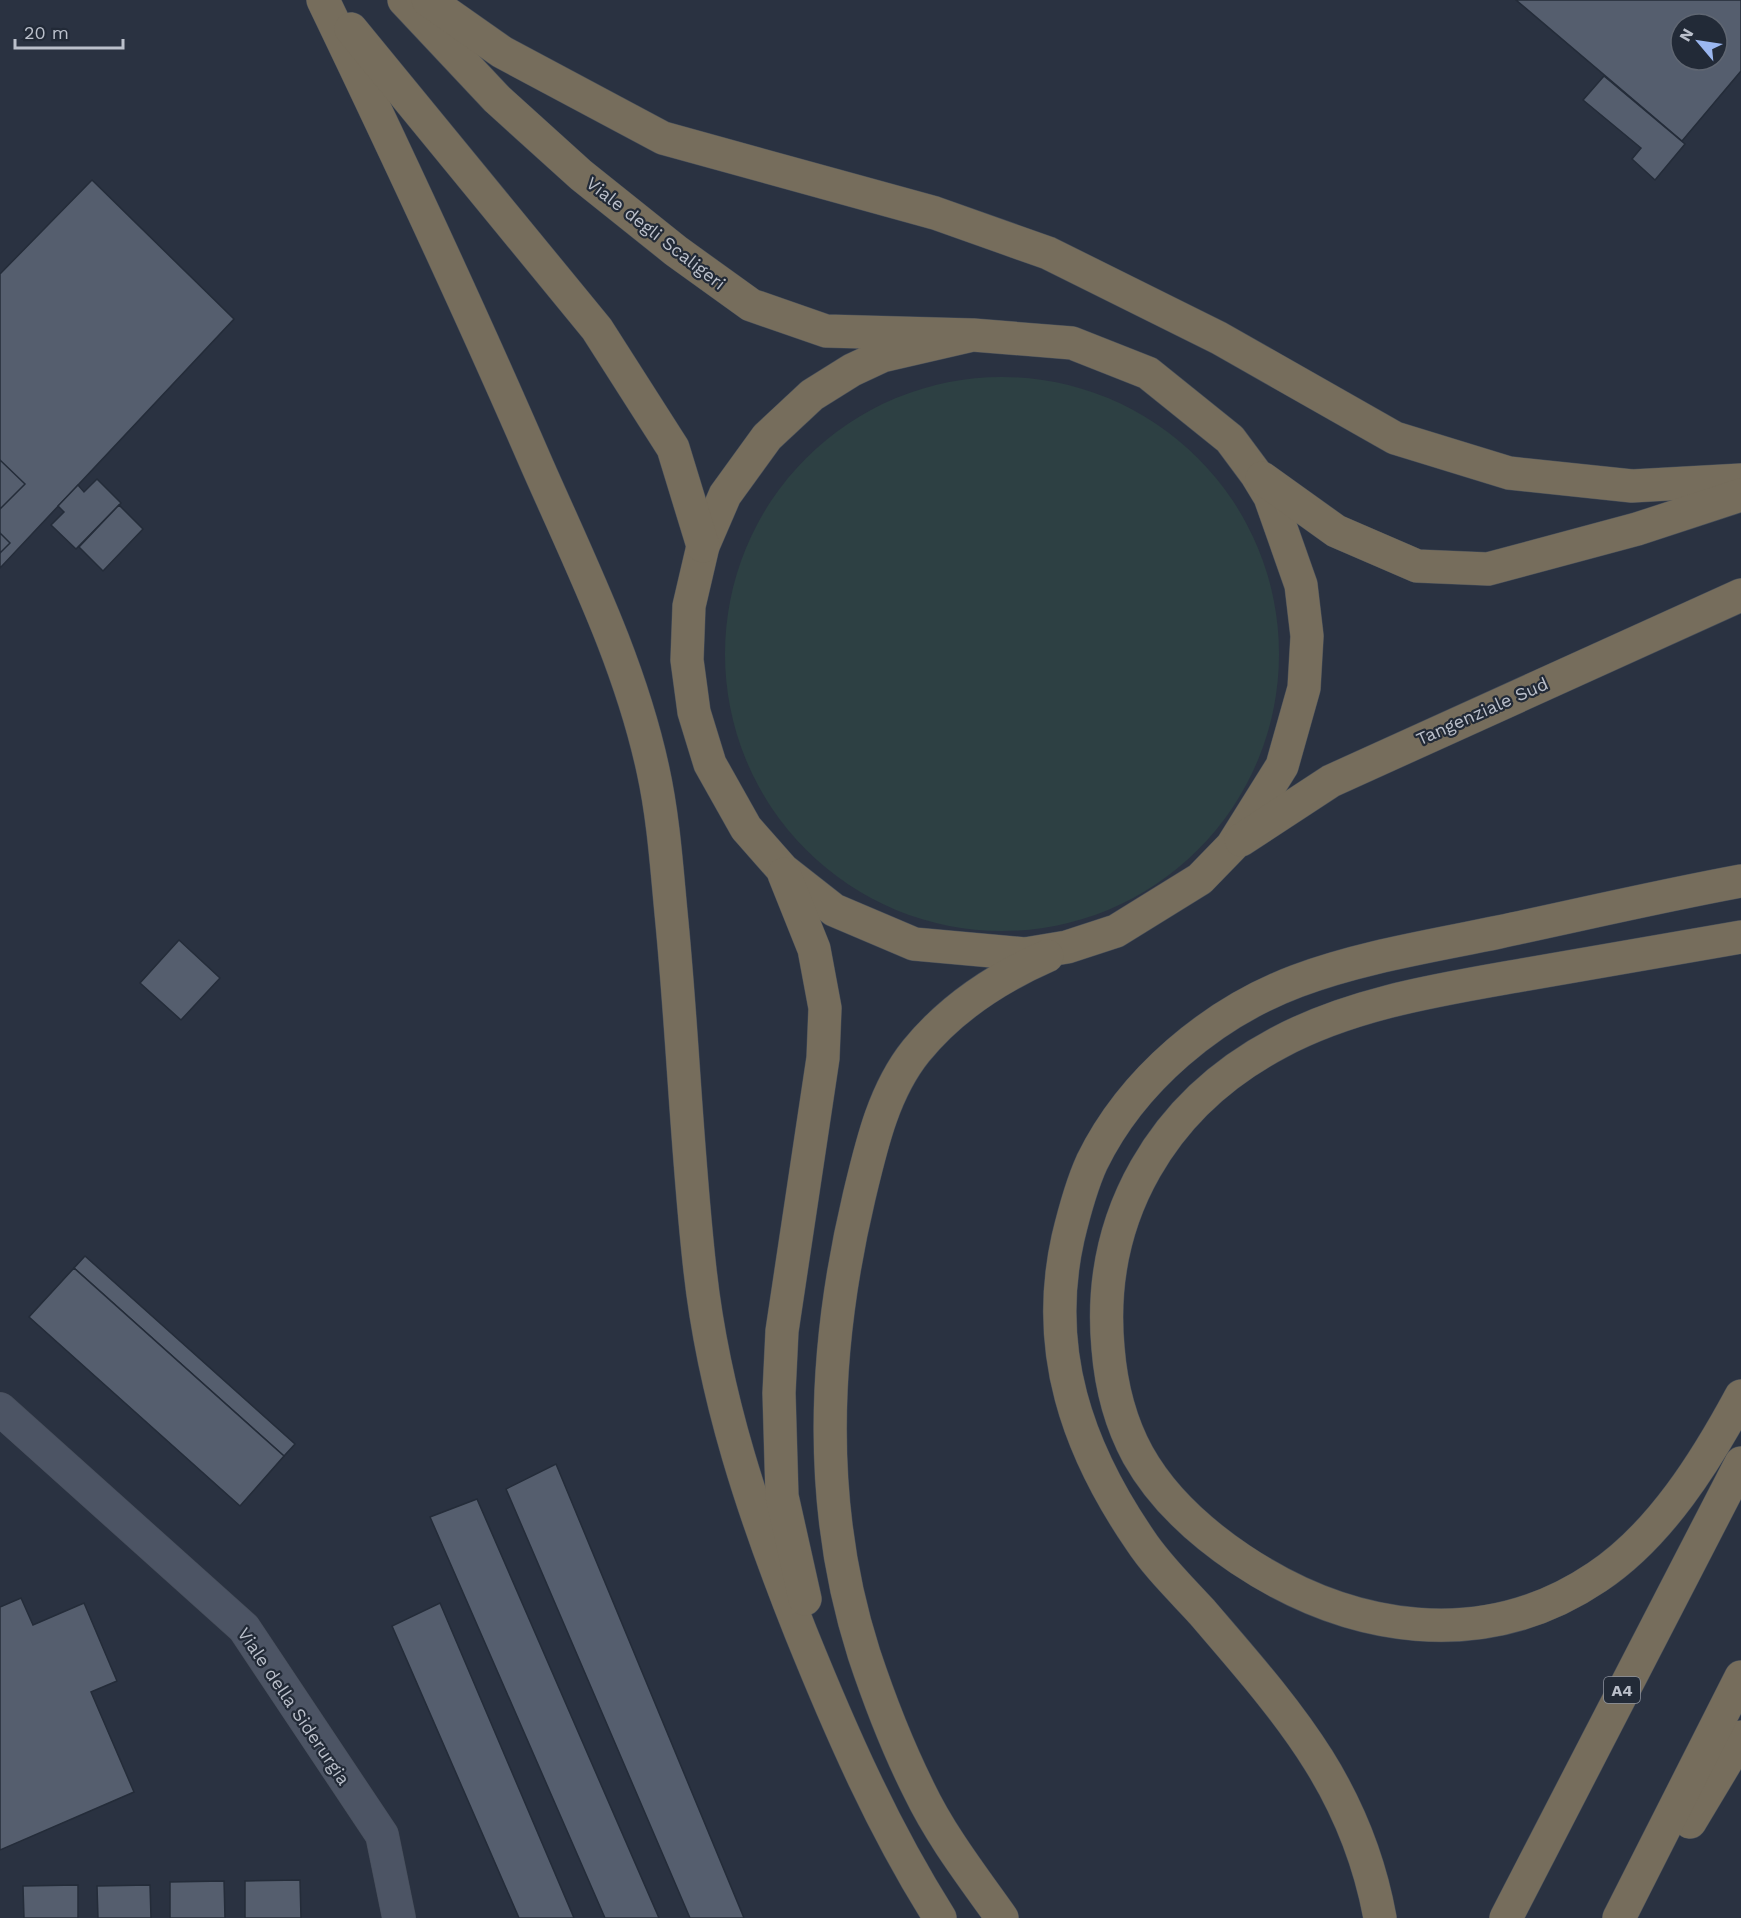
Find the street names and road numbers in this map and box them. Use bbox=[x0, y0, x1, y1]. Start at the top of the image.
street label: Viale degli Scaligeri bbox=[582, 172, 730, 294]
street label: Tangenziale Sud bbox=[1413, 673, 1551, 749]
street label: Viale della Siderurgia bbox=[234, 1623, 354, 1789]
road number: A4 bbox=[1604, 1677, 1640, 1703]

